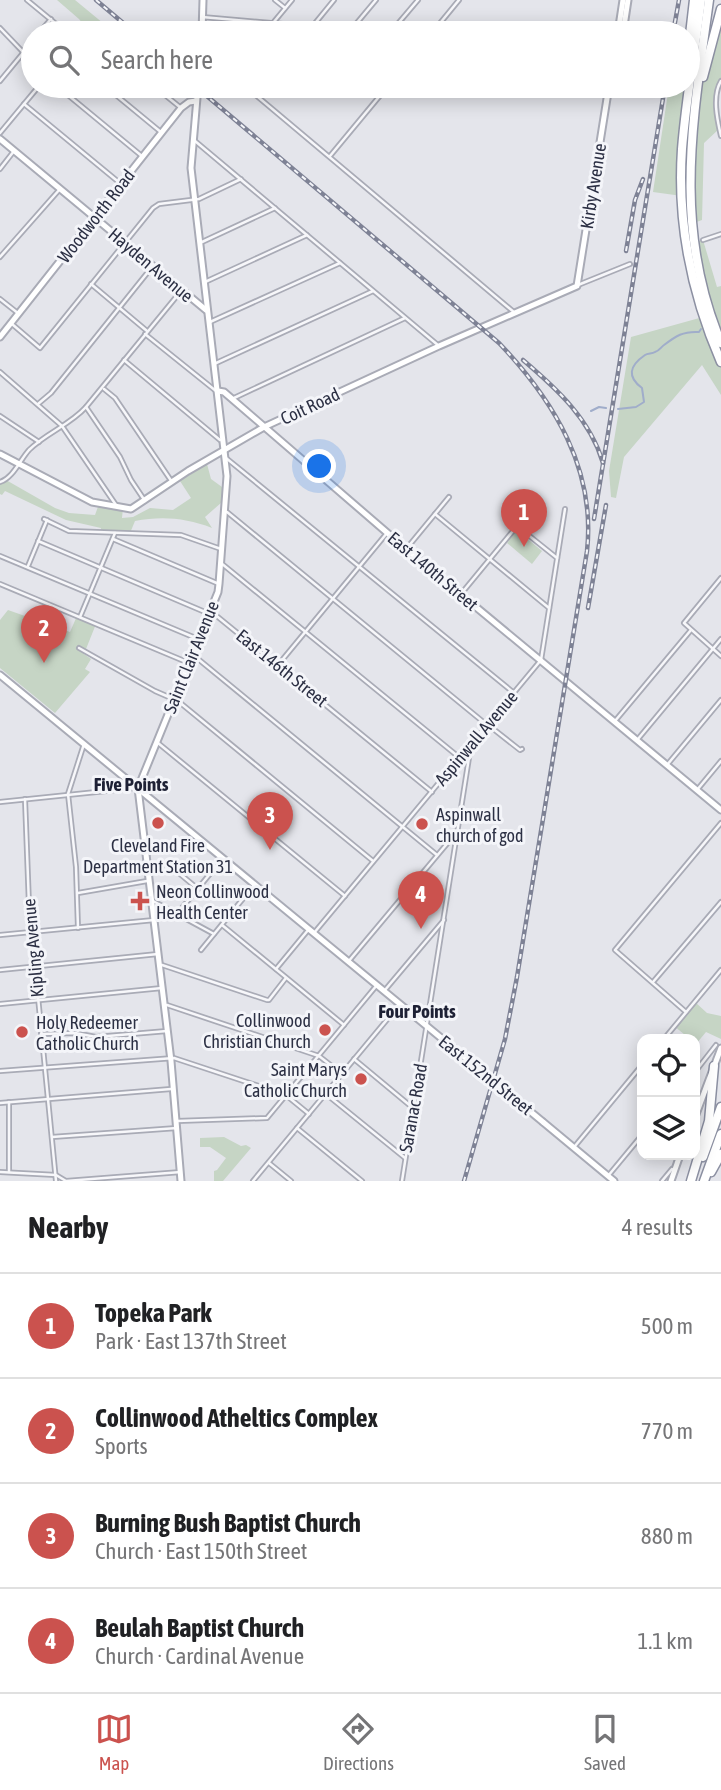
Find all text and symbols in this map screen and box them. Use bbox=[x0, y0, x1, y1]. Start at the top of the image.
search box bbox=[21, 21, 700, 98]
icon: search bbox=[45, 41, 83, 79]
text: Search here bbox=[101, 45, 213, 75]
street label: Kirby Avenue bbox=[576, 142, 610, 230]
street label: Woodworth Road bbox=[53, 165, 139, 267]
street label: Hayden Avenue bbox=[104, 224, 198, 306]
street label: Coit Road bbox=[277, 383, 343, 429]
your location bbox=[302, 449, 336, 483]
pin: 1 bbox=[501, 489, 547, 547]
street label: East 140th Street bbox=[384, 527, 482, 615]
street label: Saint Clair Avenue bbox=[159, 598, 223, 716]
pin: 2 bbox=[21, 605, 67, 663]
street label: East 146th Street bbox=[232, 625, 332, 711]
street label: Aspinwall Avenue bbox=[430, 686, 522, 790]
district label: Five Points bbox=[94, 773, 169, 795]
pin: 3 bbox=[247, 792, 293, 850]
place label: Aspinwall church of god bbox=[436, 804, 524, 846]
marker: Cleveland Fire Department Station 31 bbox=[150, 815, 166, 831]
marker: Aspinwall church of god bbox=[414, 816, 430, 832]
place label: Cleveland Fire Department Station 31 bbox=[83, 835, 233, 877]
pin: 4 bbox=[398, 871, 444, 929]
place label: Neon Collinwood Health Center bbox=[156, 881, 269, 923]
marker: Neon Collinwood Health Center bbox=[130, 891, 150, 911]
street label: Kipling Avenue bbox=[18, 898, 48, 998]
district label: Four Points bbox=[378, 1000, 456, 1022]
place label: Collinwood Christian Church bbox=[203, 1010, 311, 1052]
place label: Holy Redeemer Catholic Church bbox=[36, 1012, 139, 1054]
marker: Collinwood Christian Church bbox=[317, 1022, 333, 1038]
marker: Holy Redeemer Catholic Church bbox=[14, 1024, 30, 1040]
street label: East 152nd Street bbox=[435, 1031, 537, 1119]
map controls bbox=[637, 1034, 700, 1160]
button: locate bbox=[637, 1034, 700, 1097]
place label: Saint Marys Catholic Church bbox=[244, 1059, 347, 1101]
street label: Saranac Road bbox=[395, 1062, 431, 1154]
marker: Saint Marys Catholic Church bbox=[353, 1071, 369, 1087]
button: layers bbox=[637, 1097, 700, 1160]
text: Nearby bbox=[28, 1210, 108, 1244]
text: 4 results bbox=[622, 1214, 693, 1240]
text: Topeka Park bbox=[95, 1298, 212, 1328]
text: 1 bbox=[46, 1313, 56, 1339]
text: 500 m bbox=[641, 1313, 693, 1339]
text: Park · East 137th Street bbox=[95, 1328, 287, 1354]
text: Collinwood Atheltics Complex bbox=[95, 1403, 378, 1433]
text: 2 bbox=[46, 1418, 56, 1444]
text: 770 m bbox=[641, 1418, 693, 1444]
text: Sports bbox=[95, 1433, 148, 1459]
text: Burning Bush Baptist Church bbox=[95, 1508, 361, 1538]
text: 3 bbox=[46, 1523, 56, 1549]
text: 880 m bbox=[641, 1523, 693, 1549]
text: Church · East 150th Street bbox=[95, 1538, 308, 1564]
text: Beulah Baptist Church bbox=[95, 1613, 304, 1643]
text: 4 bbox=[46, 1628, 56, 1654]
text: 1.1 km bbox=[637, 1628, 693, 1654]
text: Church · Cardinal Avenue bbox=[95, 1643, 304, 1669]
tab: Map bbox=[95, 1710, 133, 1774]
tab: Directions bbox=[323, 1710, 394, 1774]
tab: Saved bbox=[584, 1710, 626, 1774]

